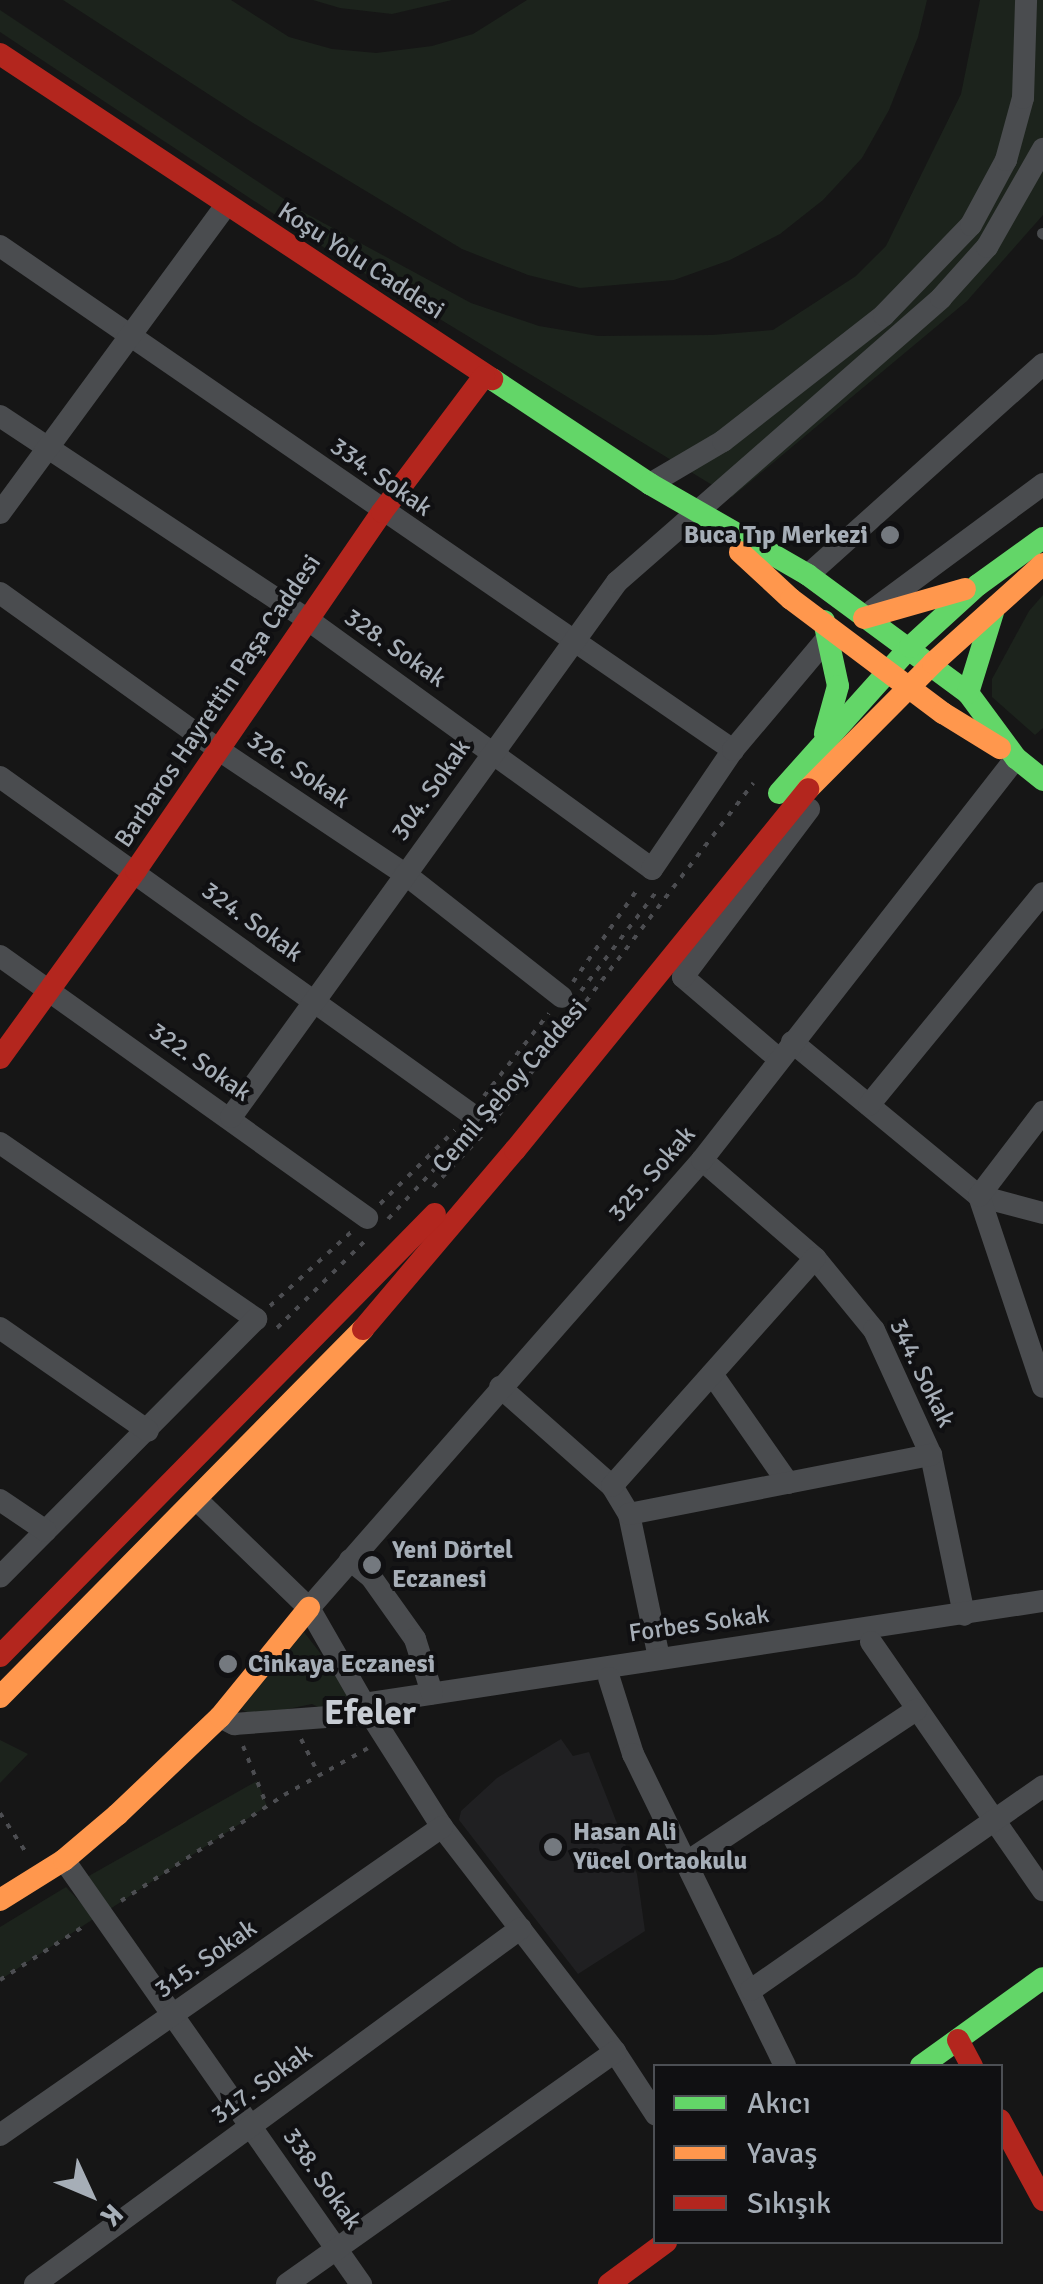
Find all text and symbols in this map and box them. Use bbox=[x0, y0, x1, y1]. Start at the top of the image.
street label: Koşu Yolu Caddesi bbox=[272, 196, 450, 326]
street label: 334. Sokak bbox=[324, 431, 438, 523]
place label: Buca Tıp Merkezi bbox=[684, 520, 868, 550]
marker: Buca Tıp Merkezi bbox=[877, 522, 903, 548]
street label: Barbaros Hayrettin Paşa Caddesi bbox=[109, 549, 327, 853]
street label: 328. Sokak bbox=[338, 602, 452, 694]
street label: 326. Sokak bbox=[241, 725, 355, 815]
street label: 304. Sokak bbox=[385, 733, 477, 847]
street label: 324. Sokak bbox=[196, 875, 308, 969]
street label: Cemil Şeboy Caddesi bbox=[426, 993, 594, 1179]
street label: 322. Sokak bbox=[143, 1016, 257, 1108]
street label: 325. Sokak bbox=[602, 1120, 702, 1228]
street label: 344. Sokak bbox=[883, 1314, 961, 1432]
place label: Yeni Dörtel Eczanesi bbox=[392, 1536, 513, 1595]
marker: Yeni Dörtel Eczanesi bbox=[361, 1554, 383, 1576]
street label: Forbes Sokak bbox=[627, 1599, 771, 1649]
place label: Cinkaya Eczanesi bbox=[248, 1649, 435, 1679]
marker: Cinkaya Eczanesi bbox=[217, 1653, 239, 1675]
district label: Efeler bbox=[324, 1692, 416, 1734]
place label: Hasan Ali Yücel Ortaokulu bbox=[573, 1818, 747, 1877]
marker: Hasan Ali Yücel Ortaokulu bbox=[542, 1836, 564, 1858]
street label: 315. Sokak bbox=[149, 1913, 263, 2005]
street label: 317. Sokak bbox=[206, 2037, 318, 2131]
legend bbox=[653, 2064, 1003, 2244]
text: Akıcı bbox=[747, 2085, 811, 2122]
street label: 338. Sokak bbox=[276, 2122, 368, 2236]
text: Yavaş bbox=[747, 2135, 817, 2172]
north arrow bbox=[40, 2144, 140, 2244]
text: Sıkışık bbox=[747, 2185, 831, 2222]
text: K bbox=[93, 2197, 130, 2233]

